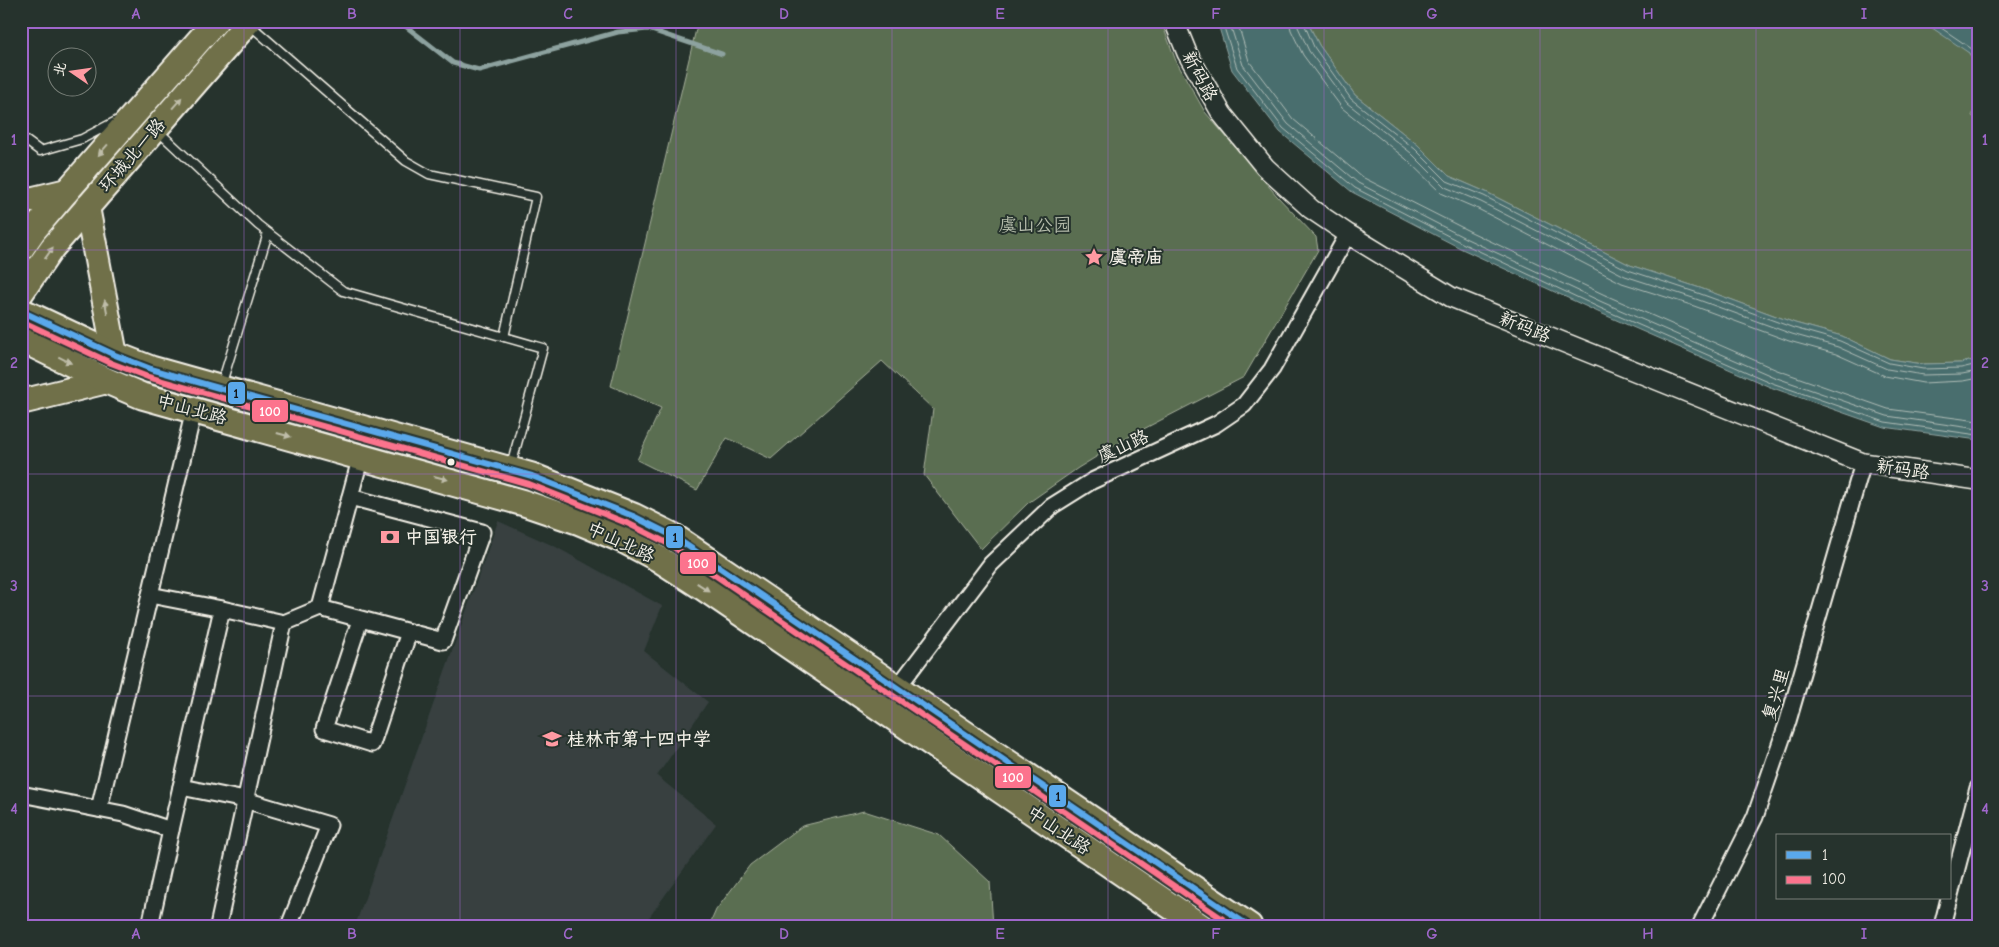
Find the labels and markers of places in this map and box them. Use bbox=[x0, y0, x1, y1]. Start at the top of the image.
place icon: 虞帝庙 bbox=[1083, 246, 1105, 268]
place label: 虞帝庙 bbox=[1109, 247, 1163, 268]
unlabelled marker bbox=[446, 457, 456, 467]
bank icon: 中国银行 bbox=[379, 526, 401, 548]
place label: 中国银行 bbox=[405, 527, 477, 548]
school or university icon: 桂林市第十四中学 bbox=[541, 728, 563, 750]
place label: 桂林市第十四中学 bbox=[567, 729, 711, 750]

